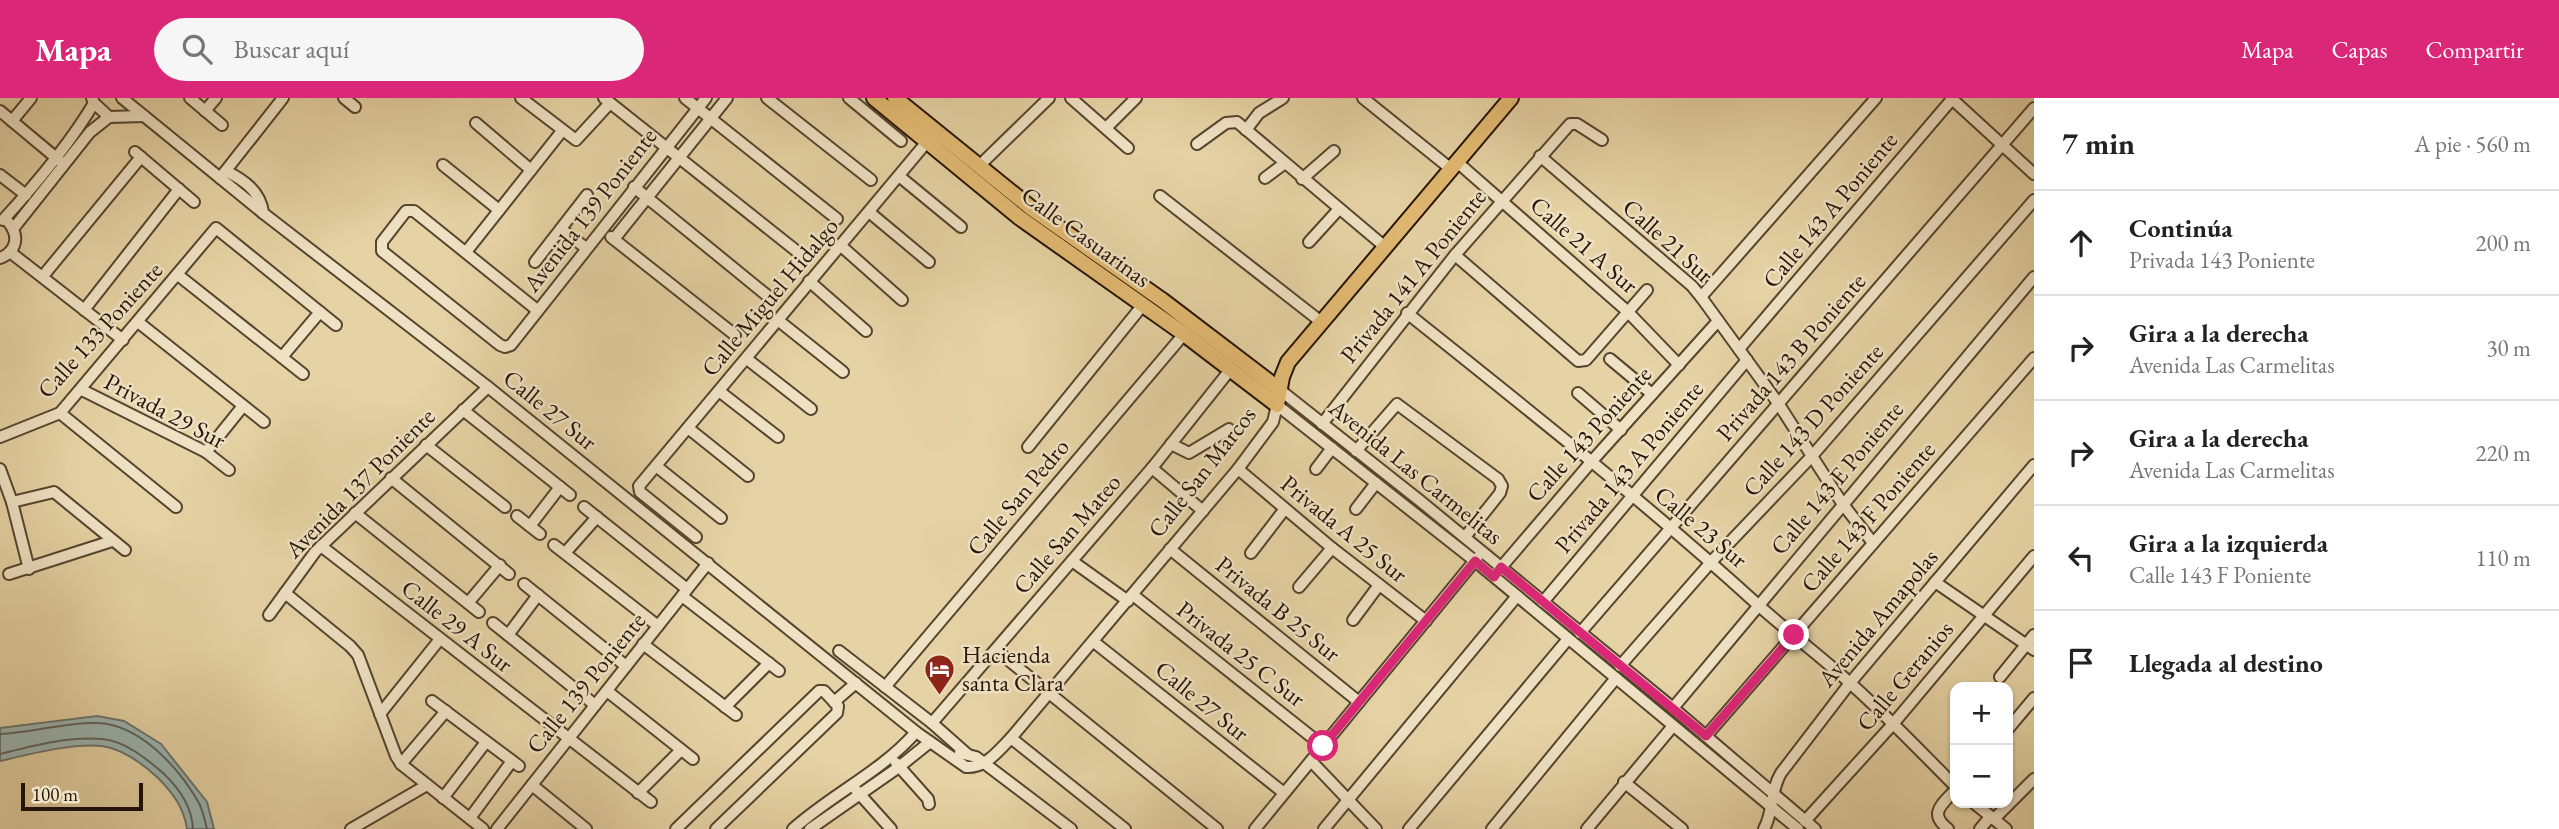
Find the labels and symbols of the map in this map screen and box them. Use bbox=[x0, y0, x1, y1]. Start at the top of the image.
street label: Avenida 139 Poniente bbox=[515, 121, 663, 299]
street label: Calle 143 A Poniente bbox=[1755, 125, 1904, 294]
street label: Calle Casuarinas bbox=[1015, 179, 1157, 294]
street label: Privada 141 A Poniente bbox=[1333, 182, 1492, 369]
street label: Calle 21 A Sur bbox=[1524, 189, 1645, 300]
street label: Calle 21 Sur bbox=[1616, 192, 1720, 290]
street label: Calle Miguel Hidalgo bbox=[694, 211, 845, 382]
street label: Calle 133 Poniente bbox=[30, 255, 169, 404]
street label: Privada 143 B Poniente bbox=[1709, 266, 1872, 447]
street label: Calle 143 D Poniente bbox=[1736, 336, 1890, 503]
street label: Calle 143 Poniente bbox=[1519, 359, 1658, 508]
street label: Calle 27 Sur bbox=[497, 362, 604, 457]
street label: Privada 29 Sur bbox=[99, 366, 231, 455]
street label: Privada 143 A Poniente bbox=[1547, 374, 1710, 559]
street label: Avenida Las Carmelitas bbox=[1322, 391, 1509, 551]
street label: Calle 143 E Poniente bbox=[1763, 394, 1910, 561]
street label: Calle San Marcos bbox=[1141, 400, 1263, 544]
street label: Avenida 137 Poniente bbox=[277, 401, 441, 565]
street label: Calle San Pedro bbox=[960, 432, 1076, 562]
street label: Calle 143 F Poniente bbox=[1794, 435, 1942, 599]
street label: Calle San Mateo bbox=[1006, 467, 1128, 600]
street label: Privada A 25 Sur bbox=[1275, 468, 1414, 589]
street label: Calle 23 Sur bbox=[1648, 479, 1754, 574]
street label: Avenida Amapolas bbox=[1810, 542, 1945, 694]
street label: Privada B 25 Sur bbox=[1210, 549, 1347, 668]
street label: Calle 29 A Sur bbox=[395, 572, 519, 679]
street label: Privada 25 C Sur bbox=[1171, 594, 1312, 714]
street label: Calle 139 Poniente bbox=[519, 606, 652, 760]
street label: Calle Geranios bbox=[1849, 614, 1960, 737]
route end bbox=[1778, 619, 1809, 650]
place label: Hacienda santa Clara bbox=[962, 639, 1064, 698]
hotel icon: Hacienda santa Clara bbox=[922, 652, 956, 696]
street label: Calle 27 Sur bbox=[1149, 653, 1256, 748]
route start bbox=[1307, 730, 1338, 761]
scale bar bbox=[21, 780, 144, 812]

